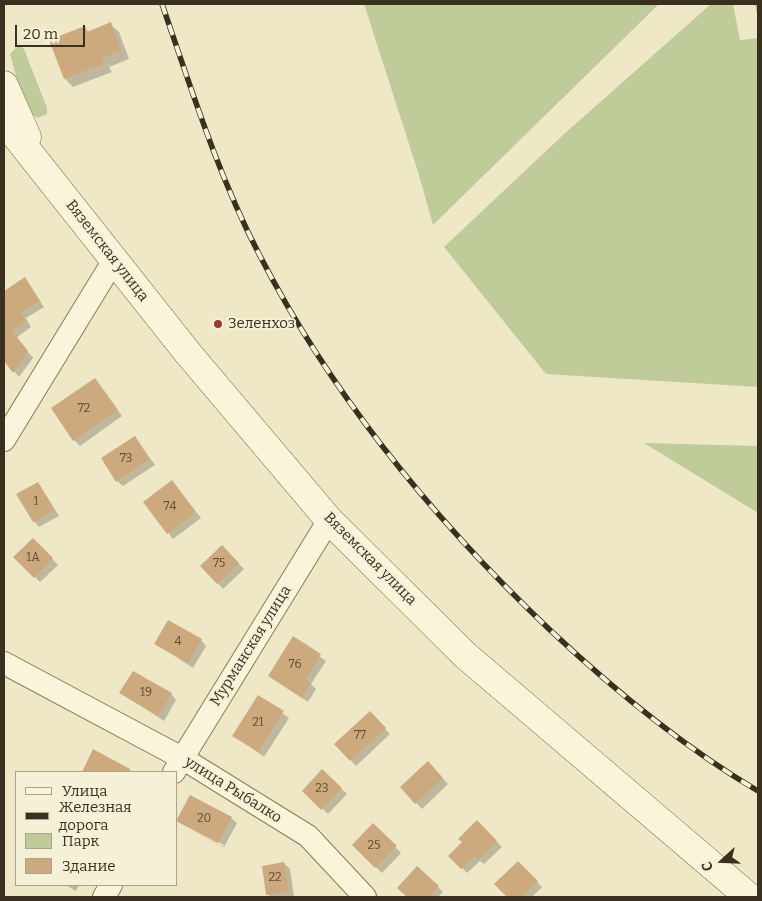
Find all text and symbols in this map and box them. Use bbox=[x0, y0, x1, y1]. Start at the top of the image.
scale bar bbox=[18, 15, 88, 47]
text: 20 m bbox=[23, 25, 58, 43]
street label: Вяземская улица bbox=[62, 197, 152, 305]
place label: Зеленхоз bbox=[228, 315, 295, 333]
marker: Зеленхоз bbox=[212, 318, 224, 330]
house number: 72 bbox=[78, 402, 90, 416]
house number: 73 bbox=[120, 452, 132, 466]
house number: 1 bbox=[34, 495, 38, 509]
house number: 74 bbox=[164, 500, 176, 514]
street label: Вяземская улица bbox=[320, 509, 420, 609]
house number: 1А bbox=[26, 551, 40, 565]
house number: 75 bbox=[213, 557, 225, 571]
street label: Мурманская улица bbox=[207, 582, 295, 710]
house number: 4 bbox=[174, 635, 182, 649]
house number: 76 bbox=[289, 658, 301, 672]
house number: 19 bbox=[140, 686, 152, 700]
house number: 21 bbox=[252, 716, 264, 730]
house number: 77 bbox=[354, 729, 366, 743]
street label: улица Рыбалко bbox=[181, 753, 285, 827]
legend bbox=[15, 771, 178, 886]
text: Улица bbox=[62, 782, 108, 800]
house number: 23 bbox=[315, 782, 329, 796]
text: Железная дорога bbox=[59, 798, 132, 834]
house number: 20 bbox=[197, 812, 211, 826]
text: Парк bbox=[62, 832, 99, 850]
north arrow bbox=[697, 836, 747, 886]
house number: 25 bbox=[368, 839, 380, 853]
text: Здание bbox=[62, 857, 116, 875]
text: С bbox=[698, 859, 717, 873]
house number: 22 bbox=[268, 871, 282, 885]

